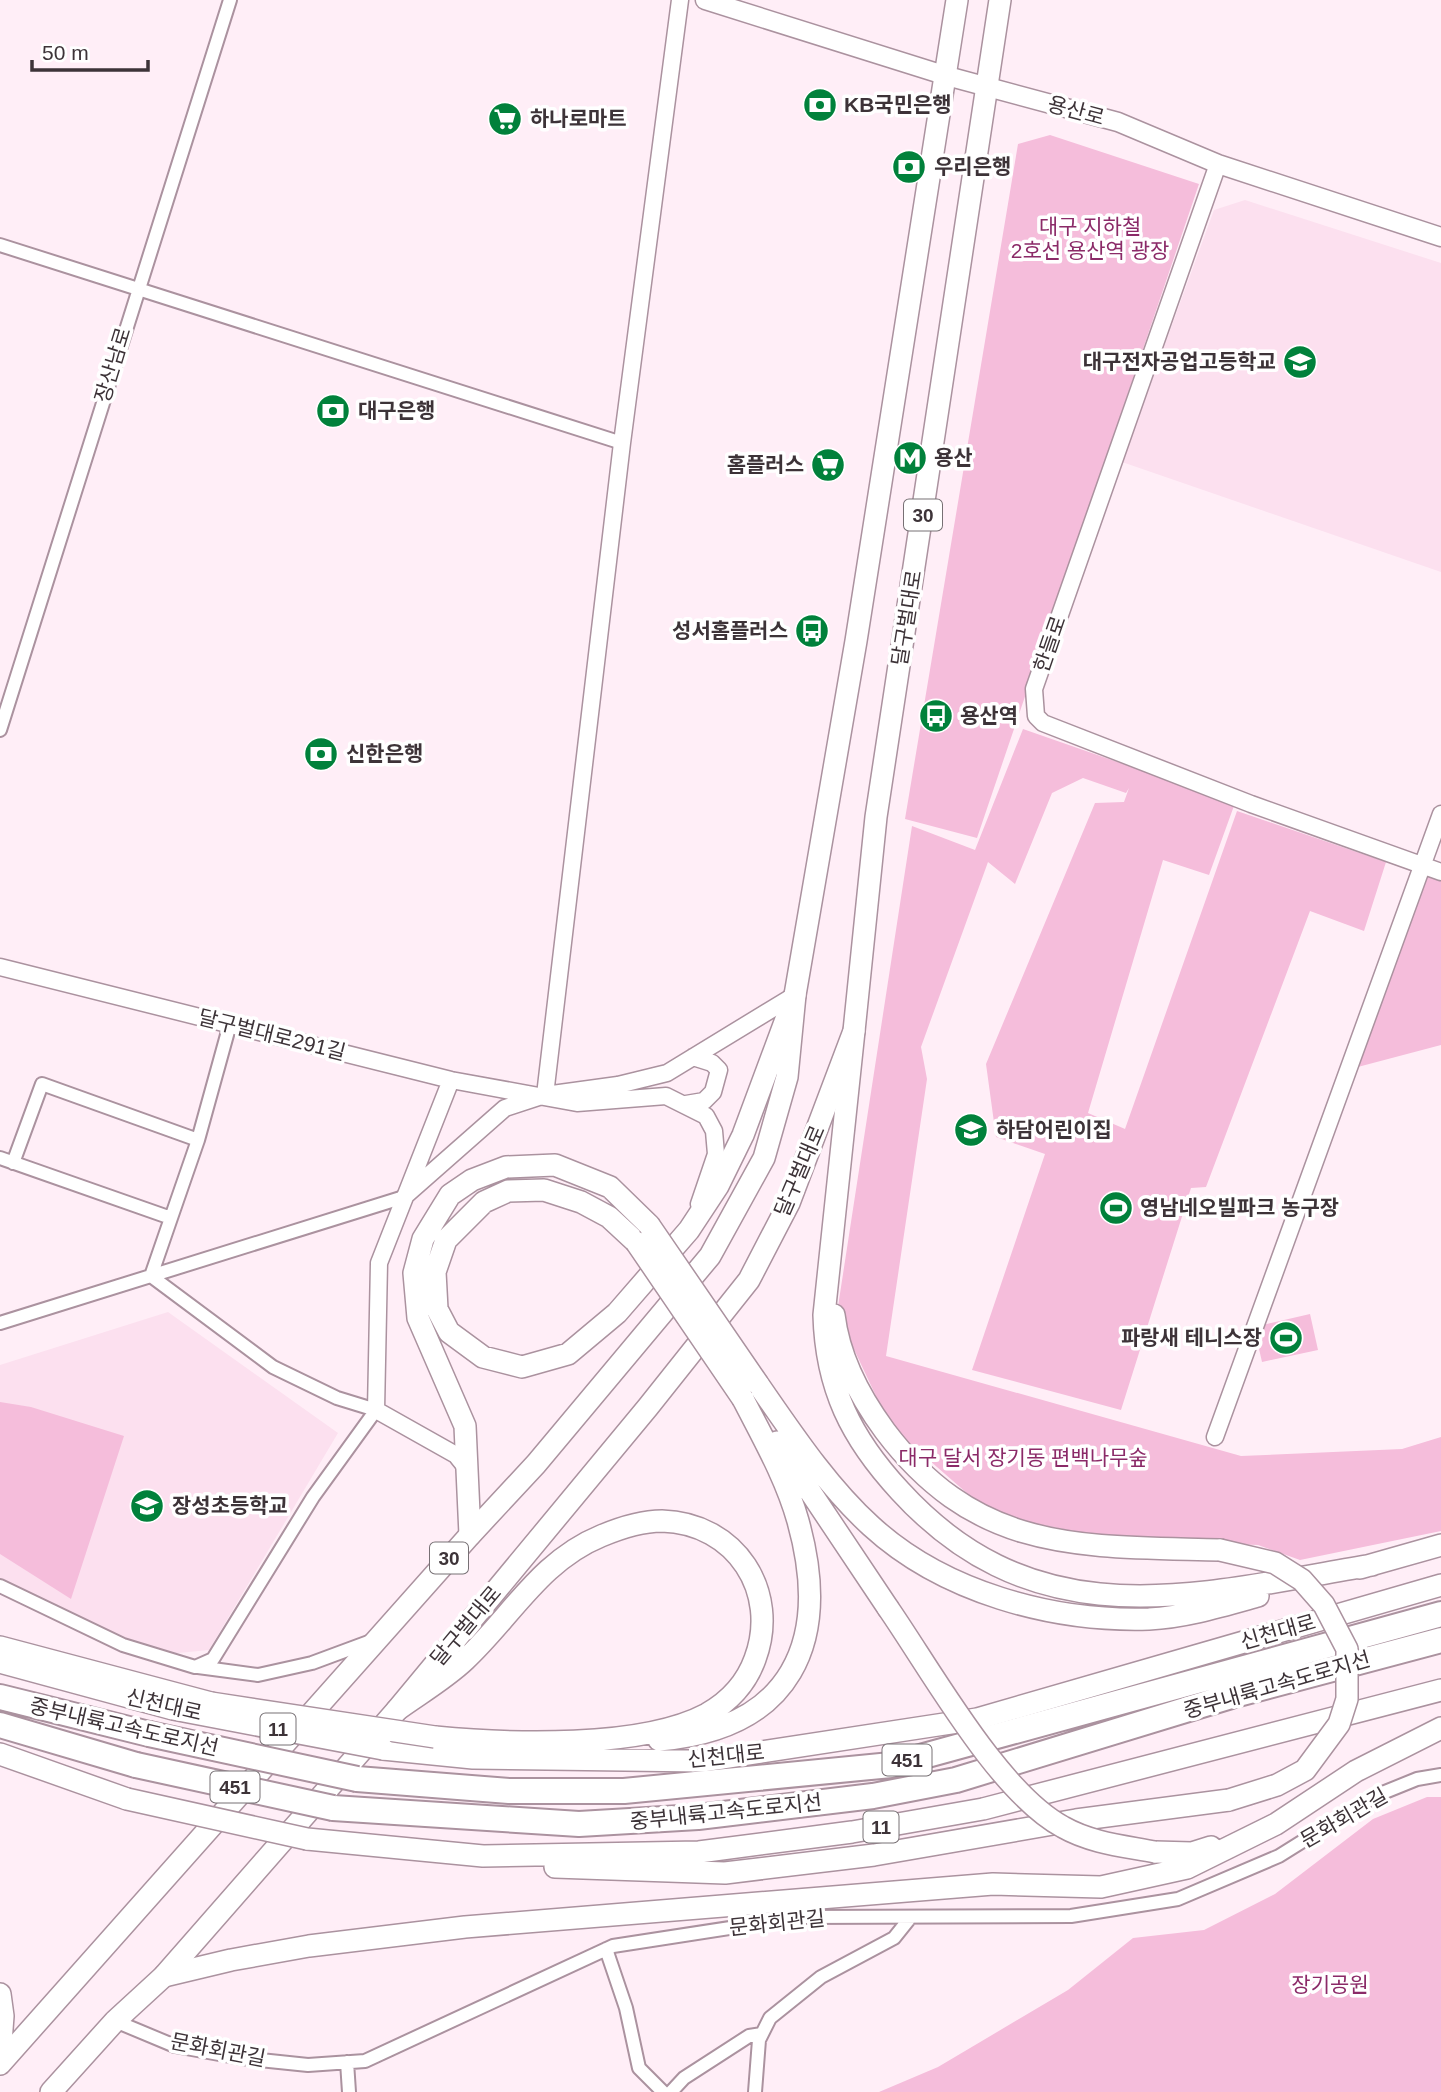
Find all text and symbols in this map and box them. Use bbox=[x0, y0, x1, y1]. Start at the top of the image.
scale bar bbox=[32, 28, 147, 72]
text: 50 m bbox=[42, 41, 89, 64]
bank icon: KB국민은행 bbox=[801, 86, 839, 124]
street label: 용산로 bbox=[1045, 92, 1107, 129]
place label: KB국민은행 bbox=[844, 93, 952, 116]
supermarket icon: 하나로마트 bbox=[486, 100, 524, 138]
place label: 하나로마트 bbox=[530, 107, 627, 130]
bank icon: 우리은행 bbox=[890, 148, 928, 186]
place label: 우리은행 bbox=[934, 155, 1011, 178]
park label: 대구 지하철 2호선 용산역 광장 bbox=[1011, 215, 1169, 262]
street label: 장산남로 bbox=[90, 325, 135, 405]
school or university icon: 대구전자공업고등학교 bbox=[1281, 343, 1319, 381]
place label: 대구전자공업고등학교 bbox=[1083, 350, 1276, 373]
bank icon: 대구은행 bbox=[314, 392, 352, 430]
place label: 대구은행 bbox=[358, 399, 435, 422]
metro station icon: 용산 bbox=[891, 439, 929, 477]
supermarket icon: 홈플러스 bbox=[809, 446, 847, 484]
place label: 용산 bbox=[934, 446, 973, 469]
place label: 홈플러스 bbox=[727, 453, 804, 476]
road number: 30 bbox=[904, 500, 942, 530]
street label: 달구벌대로 bbox=[888, 568, 925, 667]
bus stop icon: 성서홈플러스 bbox=[793, 612, 831, 650]
street label: 한들로 bbox=[1029, 613, 1070, 675]
place label: 성서홈플러스 bbox=[672, 619, 788, 642]
bus stop icon: 용산역 bbox=[917, 697, 955, 735]
place label: 용산역 bbox=[960, 704, 1018, 727]
bank icon: 신한은행 bbox=[302, 735, 340, 773]
place label: 신한은행 bbox=[346, 742, 423, 765]
street label: 달구벌대로291길 bbox=[196, 1005, 348, 1064]
school or university icon: 하담어린이집 bbox=[952, 1111, 990, 1149]
place label: 하담어린이집 bbox=[996, 1118, 1112, 1141]
street label: 달구벌대로 bbox=[770, 1122, 829, 1220]
sports icon: 영남네오빌파크 농구장 bbox=[1097, 1189, 1135, 1227]
place label: 영남네오빌파크 농구장 bbox=[1140, 1196, 1339, 1219]
sports icon: 파랑새 테니스장 bbox=[1267, 1319, 1305, 1357]
place label: 파랑새 테니스장 bbox=[1121, 1326, 1262, 1349]
park label: 대구 달서 장기동 편백나무숲 bbox=[898, 1446, 1148, 1469]
school or university icon: 장성초등학교 bbox=[128, 1487, 166, 1525]
place label: 장성초등학교 bbox=[172, 1494, 288, 1517]
road number: 30 bbox=[430, 1542, 468, 1574]
street label: 달구벌대로 bbox=[426, 1581, 505, 1670]
street label: 신천대로 bbox=[1238, 1610, 1318, 1653]
street label: 중부내륙고속도로지선 bbox=[1181, 1647, 1373, 1722]
street label: 신천대로 bbox=[124, 1685, 204, 1724]
street label: 중부내륙고속도로지선 bbox=[27, 1694, 221, 1759]
road number: 11 bbox=[260, 1714, 296, 1744]
street label: 신천대로 bbox=[686, 1740, 766, 1771]
road number: 451 bbox=[883, 1744, 932, 1776]
road number: 451 bbox=[210, 1772, 260, 1802]
street label: 문화회관길 bbox=[1296, 1783, 1391, 1852]
street label: 중부내륙고속도로지선 bbox=[629, 1790, 823, 1833]
road number: 11 bbox=[864, 1812, 898, 1842]
street label: 문화회관길 bbox=[728, 1906, 826, 1939]
park label: 장기공원 bbox=[1291, 1973, 1369, 1996]
street label: 문화회관길 bbox=[168, 2029, 268, 2070]

